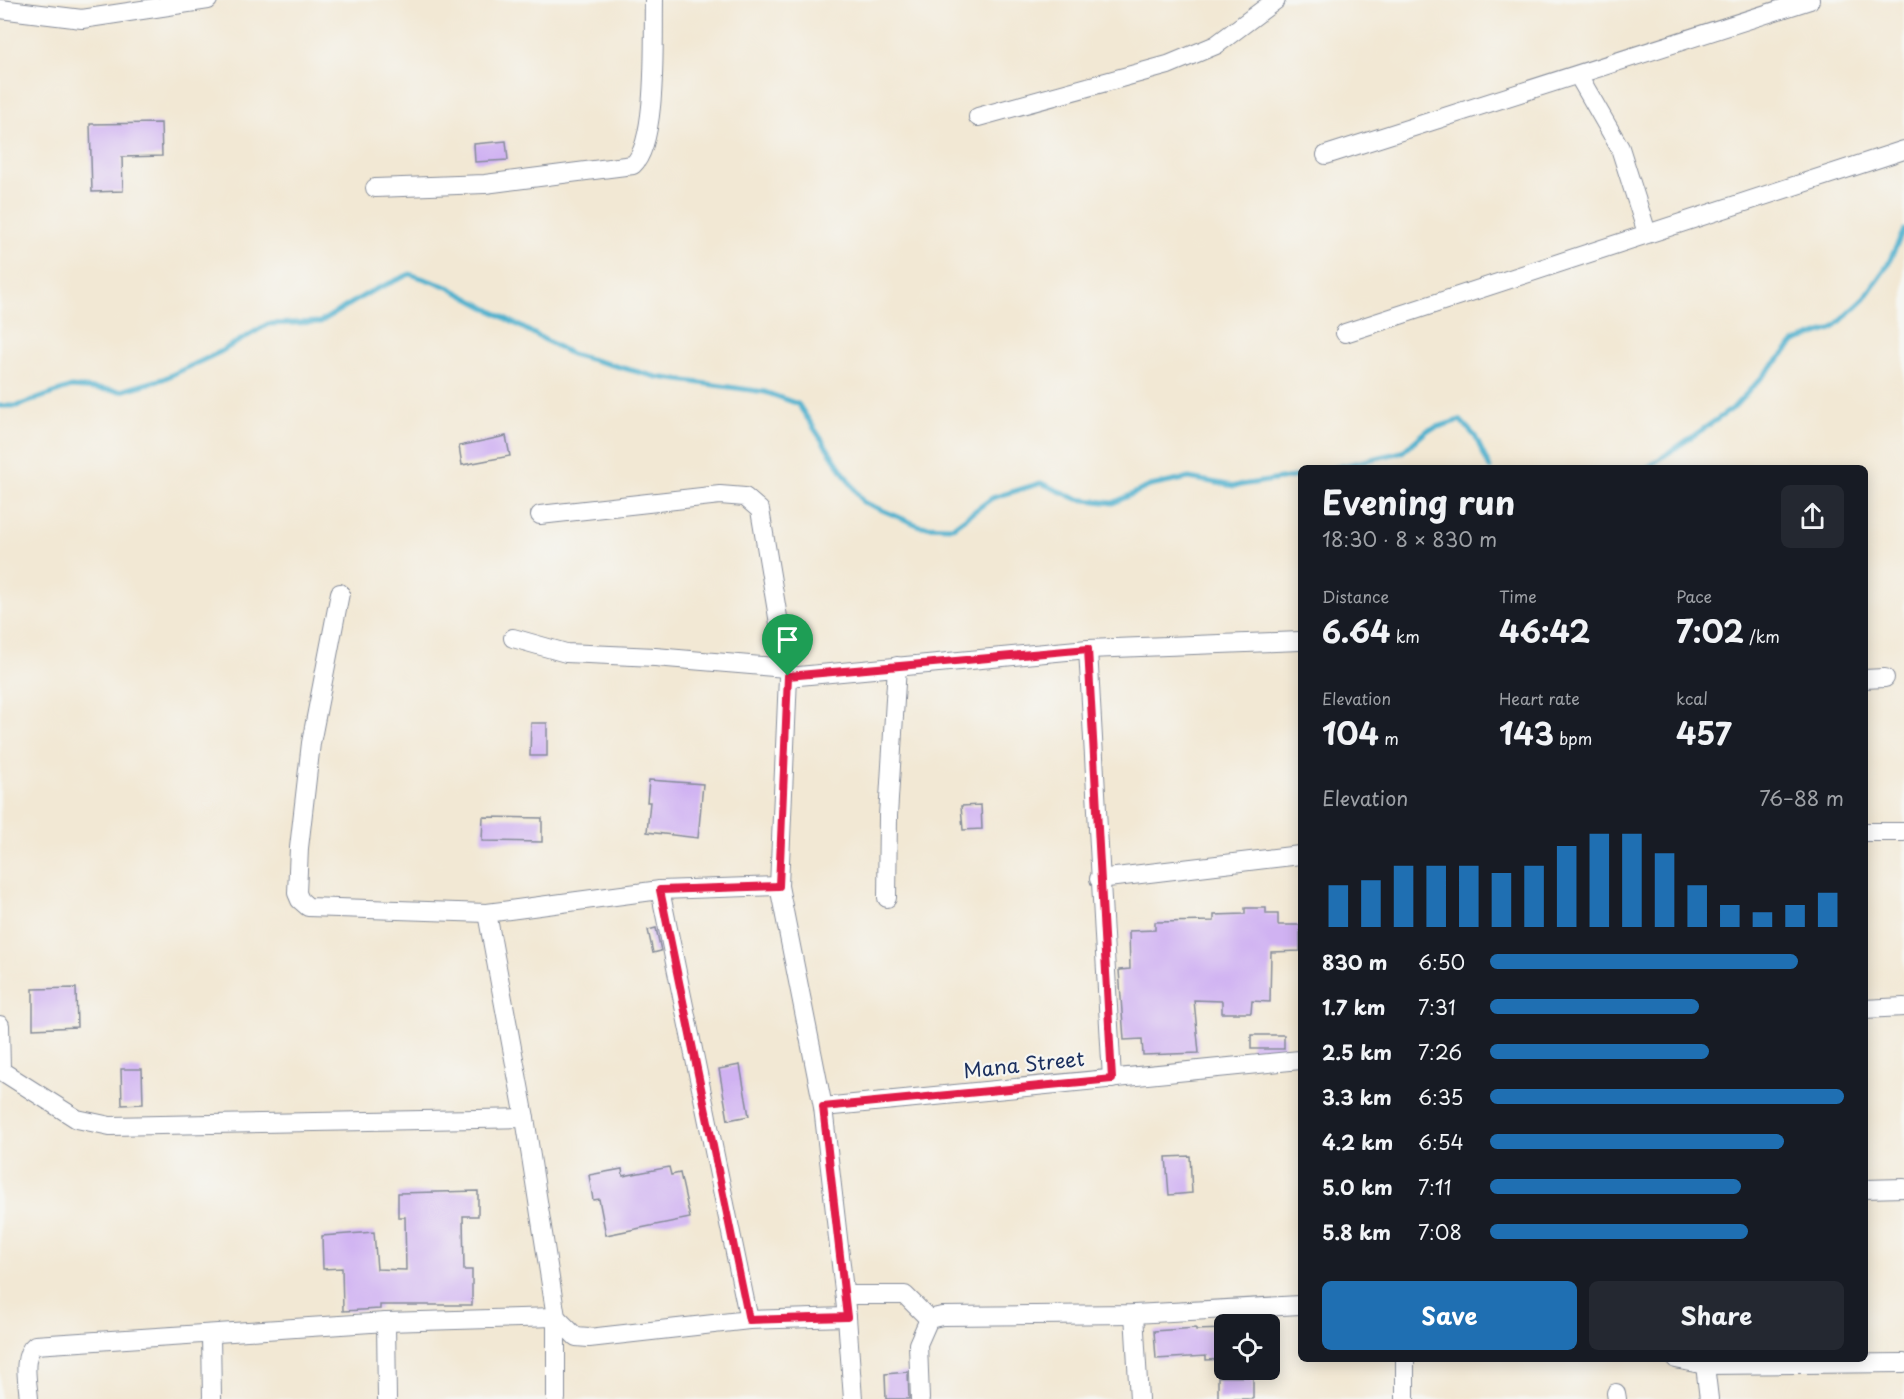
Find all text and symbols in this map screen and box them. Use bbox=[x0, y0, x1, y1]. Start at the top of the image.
text: Evening run bbox=[1322, 476, 1515, 526]
button: share bbox=[1781, 485, 1844, 548]
text: 18:30 · 8 × 830 m bbox=[1322, 524, 1497, 554]
text: Distance bbox=[1322, 584, 1389, 608]
text: Time bbox=[1499, 584, 1537, 608]
text: Pace bbox=[1676, 584, 1712, 608]
text: 6.64 bbox=[1322, 608, 1390, 653]
text: 46:42 bbox=[1499, 608, 1590, 653]
text: 7:02 bbox=[1676, 608, 1744, 653]
pin bbox=[762, 614, 813, 676]
icon: arrive bbox=[771, 623, 804, 656]
text: km bbox=[1390, 624, 1420, 648]
text: /km bbox=[1744, 624, 1780, 648]
text: Elevation bbox=[1322, 686, 1391, 710]
text: Heart rate bbox=[1499, 686, 1580, 710]
text: kcal bbox=[1676, 686, 1708, 710]
text: 104 bbox=[1322, 710, 1379, 755]
text: 143 bbox=[1499, 710, 1554, 755]
text: 457 bbox=[1676, 710, 1732, 755]
text: m bbox=[1379, 726, 1399, 750]
text: bpm bbox=[1554, 726, 1592, 750]
text: Elevation bbox=[1322, 783, 1408, 813]
text: 76–88 m bbox=[1759, 783, 1844, 813]
text: 830 m bbox=[1322, 947, 1387, 977]
text: 6:50 bbox=[1418, 947, 1465, 977]
text: 1.7 km bbox=[1322, 992, 1385, 1022]
text: 7:31 bbox=[1418, 992, 1456, 1022]
text: 2.5 km bbox=[1322, 1037, 1392, 1067]
text: 7:26 bbox=[1418, 1037, 1462, 1067]
street label: Mana Street bbox=[962, 1043, 1086, 1085]
text: 3.3 km bbox=[1322, 1082, 1392, 1112]
text: 6:35 bbox=[1418, 1082, 1463, 1112]
text: 4.2 km bbox=[1322, 1127, 1393, 1157]
text: 6:54 bbox=[1418, 1127, 1464, 1157]
text: 5.0 km bbox=[1322, 1172, 1393, 1202]
text: 7:11 bbox=[1418, 1172, 1452, 1202]
text: 5.8 km bbox=[1322, 1217, 1391, 1247]
text: 7:08 bbox=[1418, 1217, 1462, 1247]
button: Save bbox=[1322, 1281, 1577, 1350]
button: Share bbox=[1589, 1281, 1844, 1350]
map controls bbox=[1214, 1314, 1280, 1380]
button: locate bbox=[1214, 1314, 1280, 1380]

